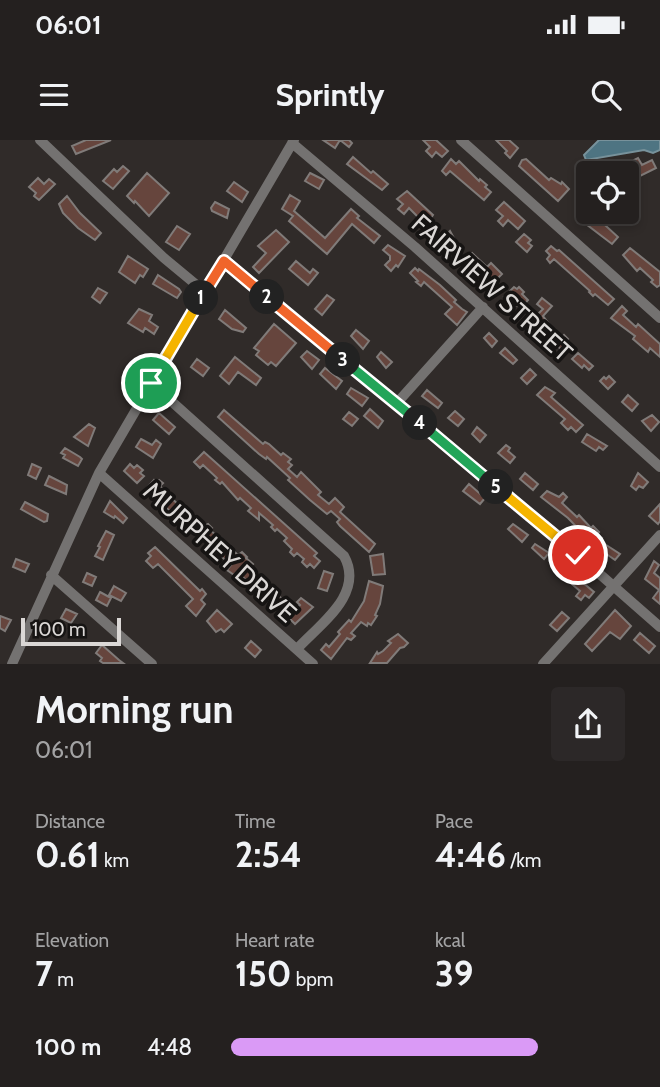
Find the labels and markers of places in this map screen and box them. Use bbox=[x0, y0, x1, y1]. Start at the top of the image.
pin: 1 bbox=[184, 280, 218, 316]
pin: 2 bbox=[250, 280, 284, 314]
pin: 3 bbox=[326, 342, 360, 378]
pin bbox=[121, 353, 181, 413]
pin: 4 bbox=[402, 406, 438, 440]
pin: 5 bbox=[478, 470, 514, 504]
pin bbox=[548, 525, 608, 585]

